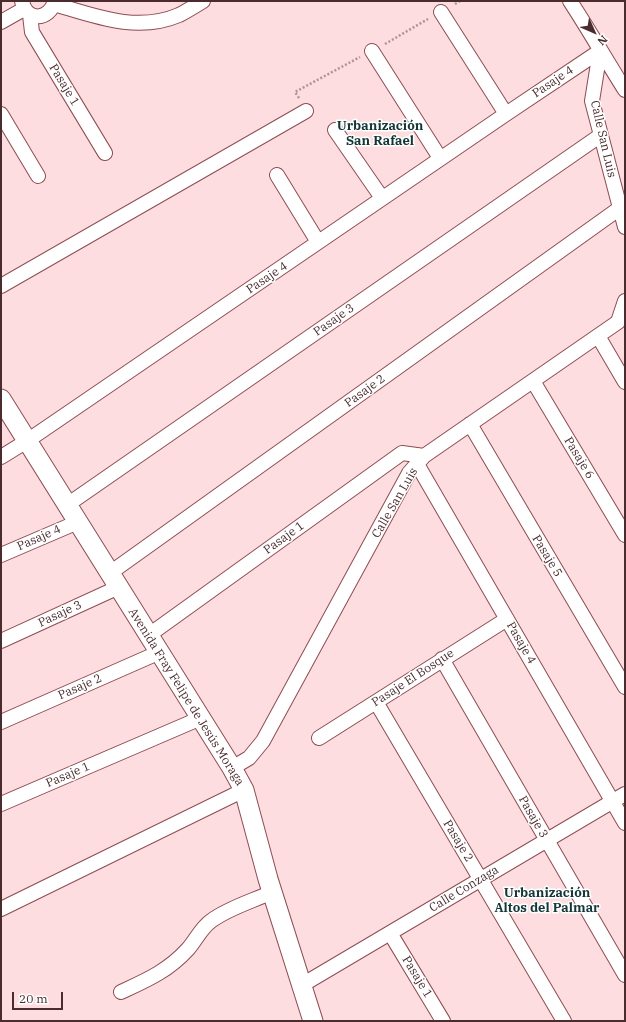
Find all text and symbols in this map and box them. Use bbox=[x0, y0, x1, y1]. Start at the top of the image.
north arrow bbox=[574, 12, 614, 52]
text: N bbox=[594, 32, 611, 49]
street label: Pasaje 1 bbox=[46, 61, 82, 109]
street label: Pasaje 4 bbox=[530, 63, 576, 101]
street label: Calle San Luis bbox=[587, 99, 619, 179]
district label: Urbanización San Rafael bbox=[337, 118, 423, 149]
street label: Pasaje 4 bbox=[244, 259, 290, 297]
street label: Pasaje 3 bbox=[311, 301, 357, 339]
street label: Pasaje 2 bbox=[342, 372, 388, 410]
street label: Pasaje 6 bbox=[561, 434, 597, 482]
street label: Calle San Luis bbox=[369, 465, 421, 541]
street label: Pasaje 1 bbox=[261, 519, 307, 557]
street label: Pasaje 4 bbox=[15, 522, 63, 554]
street label: Pasaje 5 bbox=[529, 532, 565, 580]
street label: Pasaje 3 bbox=[36, 598, 84, 630]
street label: Avenida Fray Felipe de Jesús Moraga bbox=[125, 606, 247, 788]
street label: Pasaje 4 bbox=[503, 619, 539, 667]
street label: Pasaje El Bosque bbox=[369, 646, 457, 710]
street label: Pasaje 2 bbox=[56, 671, 104, 703]
street label: Pasaje 1 bbox=[44, 759, 92, 791]
street label: Pasaje 3 bbox=[515, 793, 551, 841]
street label: Pasaje 2 bbox=[440, 817, 476, 865]
street label: Calle Conzaga bbox=[427, 863, 501, 915]
district label: Urbanización Altos del Palmar bbox=[495, 885, 599, 916]
street label: Pasaje 1 bbox=[399, 953, 435, 1001]
scale bar bbox=[14, 984, 65, 1010]
text: 20 m bbox=[19, 991, 48, 1006]

